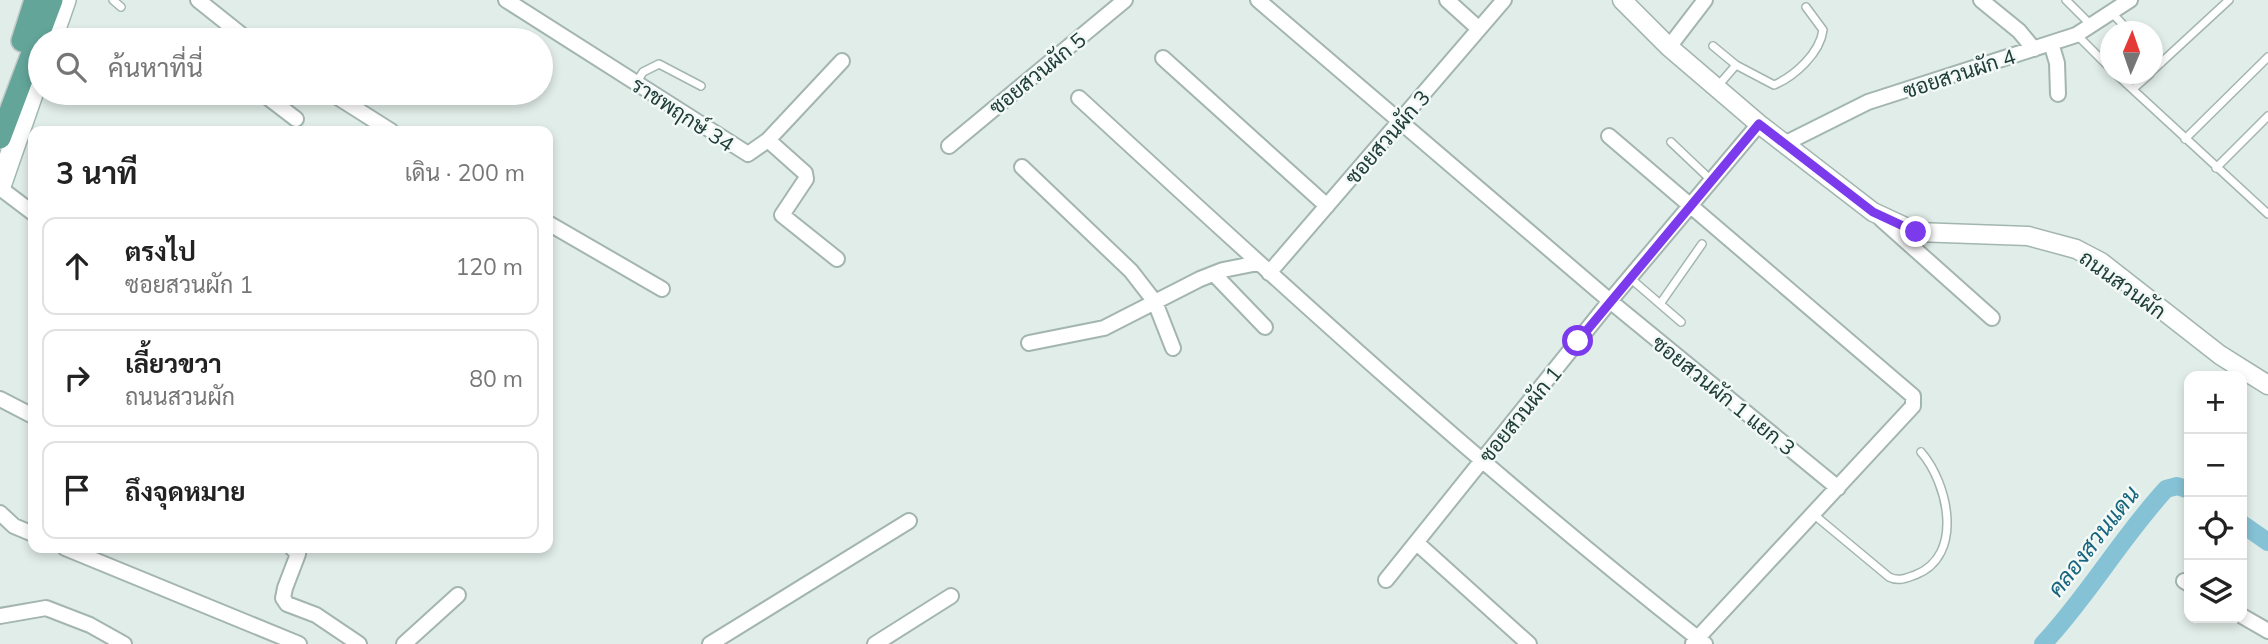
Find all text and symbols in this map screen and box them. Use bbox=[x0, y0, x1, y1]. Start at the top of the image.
north arrow bbox=[2100, 21, 2163, 84]
street label: ซอยสวนผัก 5 bbox=[983, 26, 1091, 120]
search box bbox=[28, 28, 553, 105]
street label: ซอยสวนผัก 4 bbox=[1899, 42, 2019, 103]
icon: search bbox=[52, 48, 90, 86]
text: ค้นหาที่นี่ bbox=[108, 51, 203, 84]
street label: ราชพฤกษ์ 34 bbox=[627, 71, 740, 157]
street label: ซอยสวนผัก 3 bbox=[1339, 84, 1435, 190]
text: 3 นาที bbox=[56, 154, 137, 192]
text: เดิน · 200 m bbox=[405, 158, 525, 187]
route end bbox=[1900, 216, 1931, 247]
text: ตรงไป bbox=[125, 235, 196, 268]
street label: ถนนสวนผัก bbox=[2075, 244, 2171, 324]
icon: ahead bbox=[58, 247, 96, 285]
text: 120 m bbox=[455, 252, 523, 281]
text: ซอยสวนผัก 1 bbox=[125, 270, 253, 299]
route start bbox=[1562, 325, 1593, 356]
street label: ซอยสวนผัก 1 แยก 3 bbox=[1647, 329, 1801, 461]
text: เลี้ยวขวา bbox=[125, 347, 222, 380]
icon: right bbox=[58, 359, 96, 397]
street label: ซอยสวนผัก 1 bbox=[1473, 360, 1567, 468]
text: 80 m bbox=[469, 364, 523, 393]
map controls bbox=[2184, 371, 2247, 623]
button: + bbox=[2184, 371, 2247, 434]
text: ถนนสวนผัก bbox=[125, 382, 235, 411]
button: − bbox=[2184, 434, 2247, 497]
icon: arrive bbox=[58, 471, 96, 509]
text: ถึงจุดหมาย bbox=[125, 475, 246, 508]
water label: คลองสวนแดน bbox=[2041, 480, 2145, 602]
button: locate bbox=[2184, 497, 2247, 560]
button: layers bbox=[2184, 560, 2247, 623]

